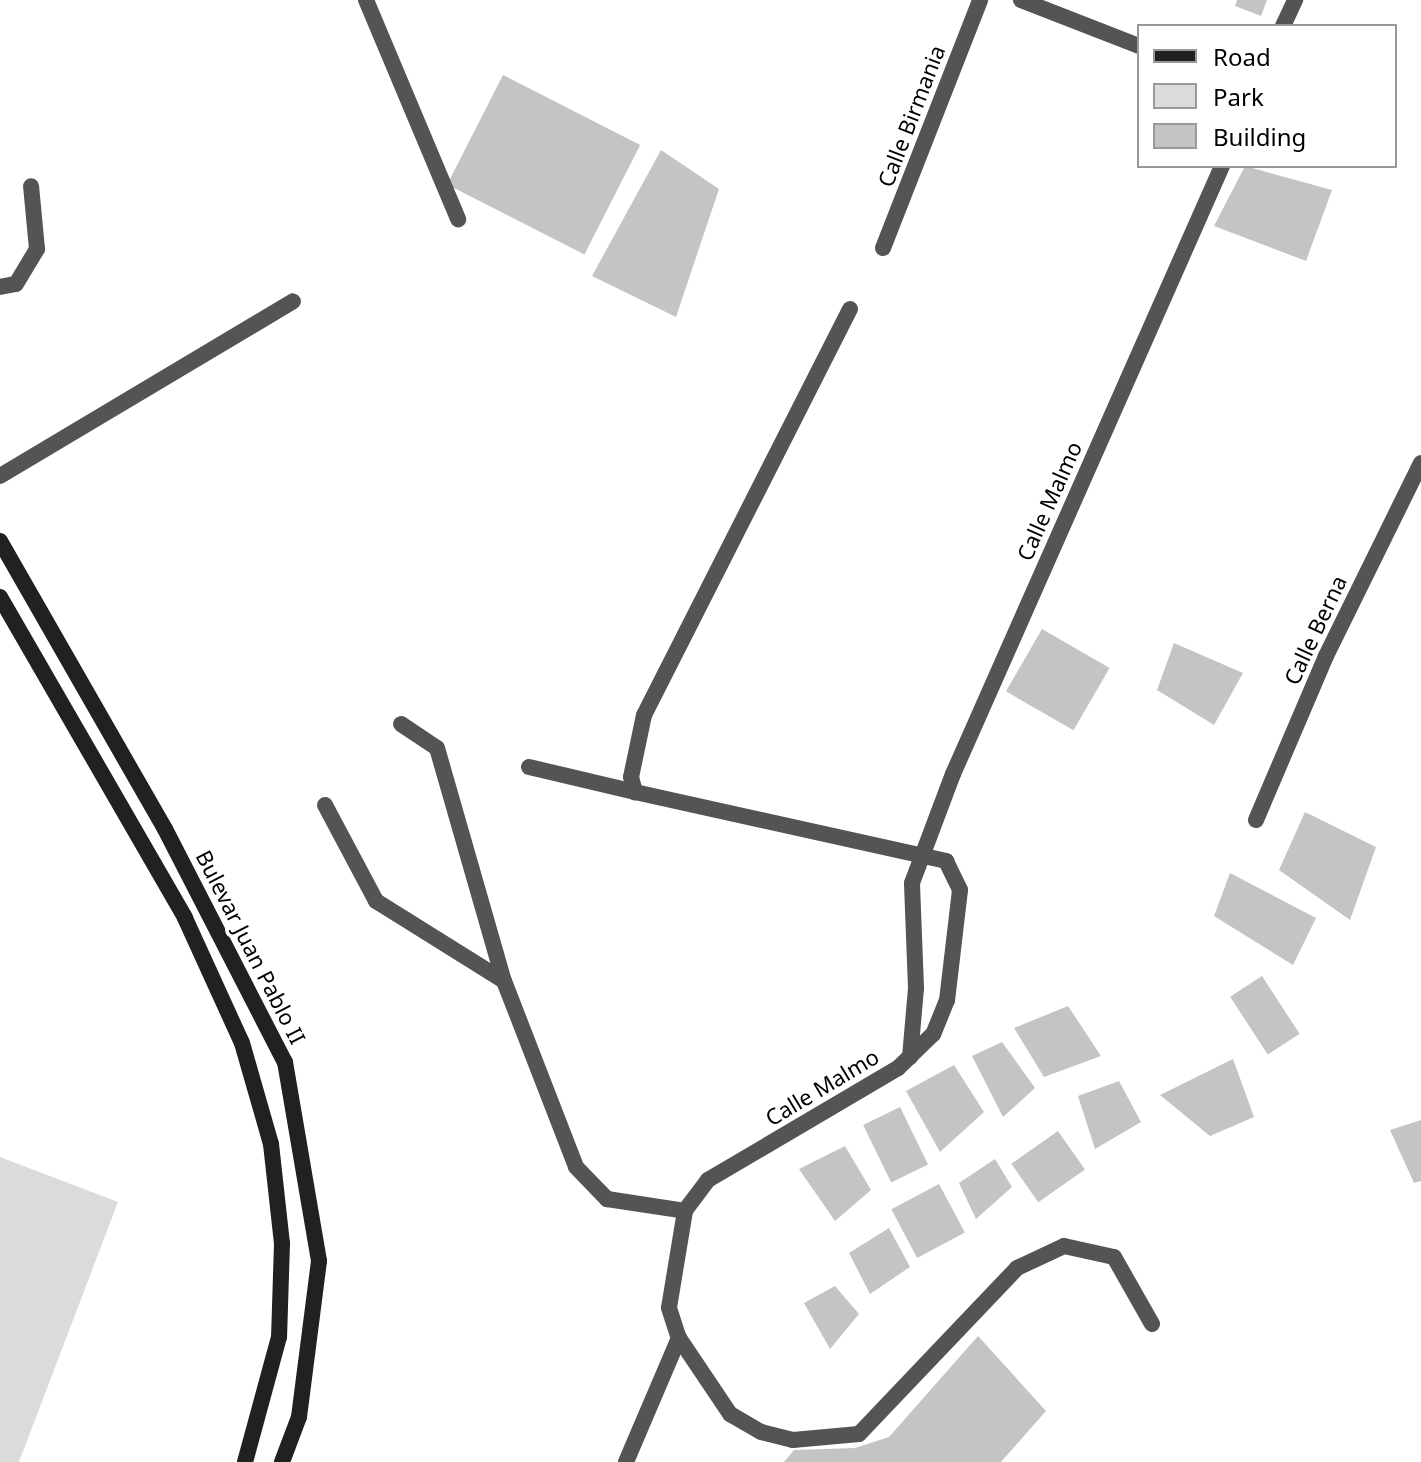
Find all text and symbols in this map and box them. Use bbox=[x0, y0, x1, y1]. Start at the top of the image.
legend bbox=[1137, 24, 1397, 168]
text: Road bbox=[1213, 40, 1271, 73]
street label: Calle Birmania bbox=[872, 42, 950, 190]
text: Park bbox=[1213, 80, 1264, 113]
text: Building bbox=[1213, 120, 1306, 153]
street label: Calle Malmo bbox=[1011, 437, 1087, 565]
street label: Calle Berna bbox=[1278, 571, 1352, 689]
street label: Bulevar Juan Pablo II bbox=[191, 846, 311, 1048]
street label: Calle Malmo bbox=[761, 1043, 883, 1131]

